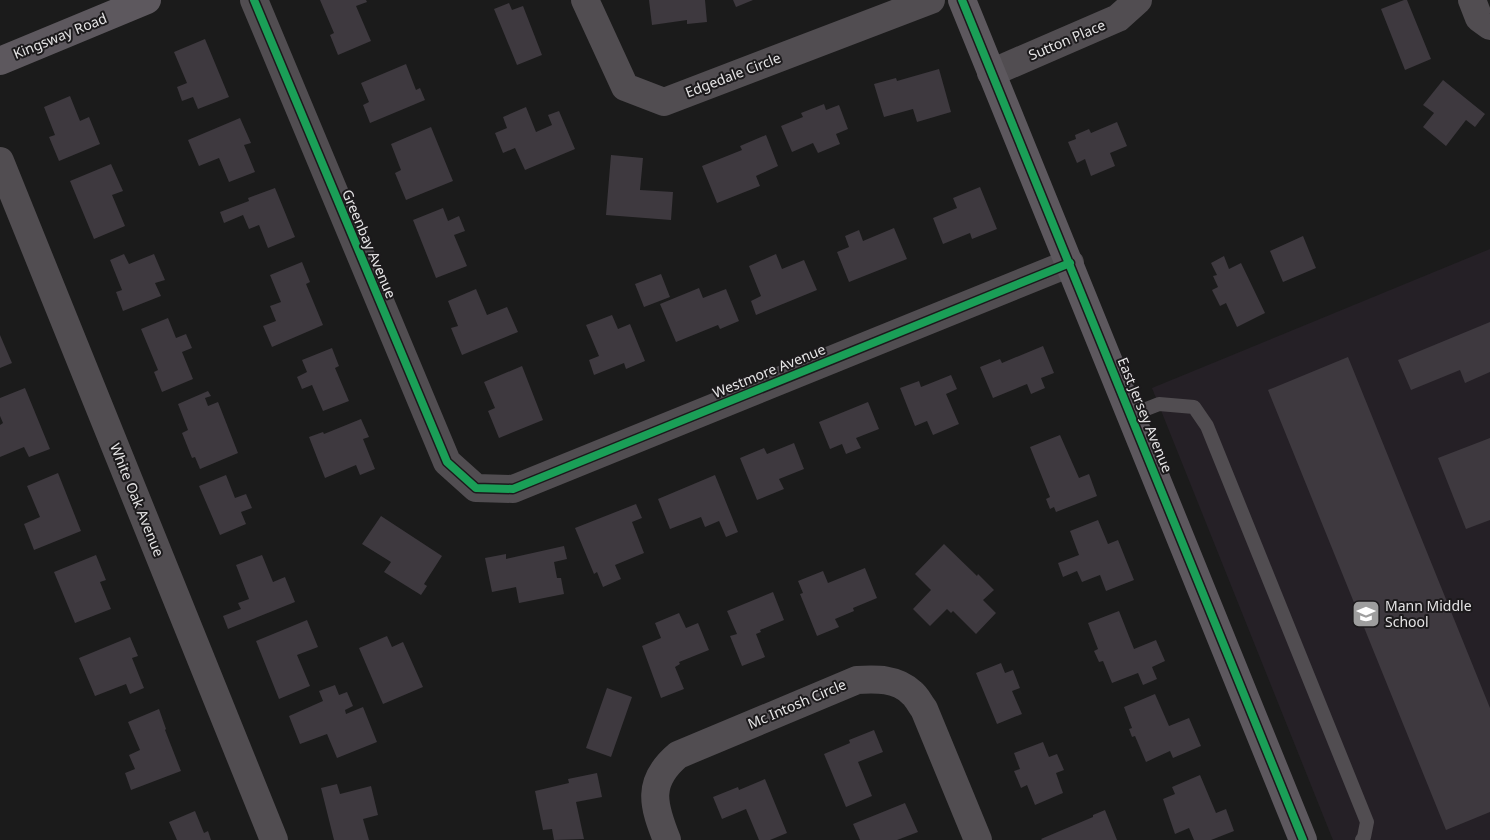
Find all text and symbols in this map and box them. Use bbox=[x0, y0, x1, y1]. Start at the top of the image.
street label: Kingsway Road bbox=[10, 8, 110, 63]
street label: Sutton Place bbox=[1025, 15, 1108, 64]
street label: Edgedale Circle bbox=[682, 48, 783, 101]
street label: Greenbay Avenue bbox=[338, 186, 401, 301]
street label: Westmore Avenue bbox=[710, 339, 828, 402]
street label: East Jersey Avenue bbox=[1114, 354, 1177, 475]
street label: White Oak Avenue bbox=[106, 440, 169, 560]
place label: Mann Middle School bbox=[1385, 596, 1472, 631]
school or university icon: Mann Middle School bbox=[1351, 599, 1381, 629]
street label: Mc Intosh Circle bbox=[745, 674, 849, 733]

